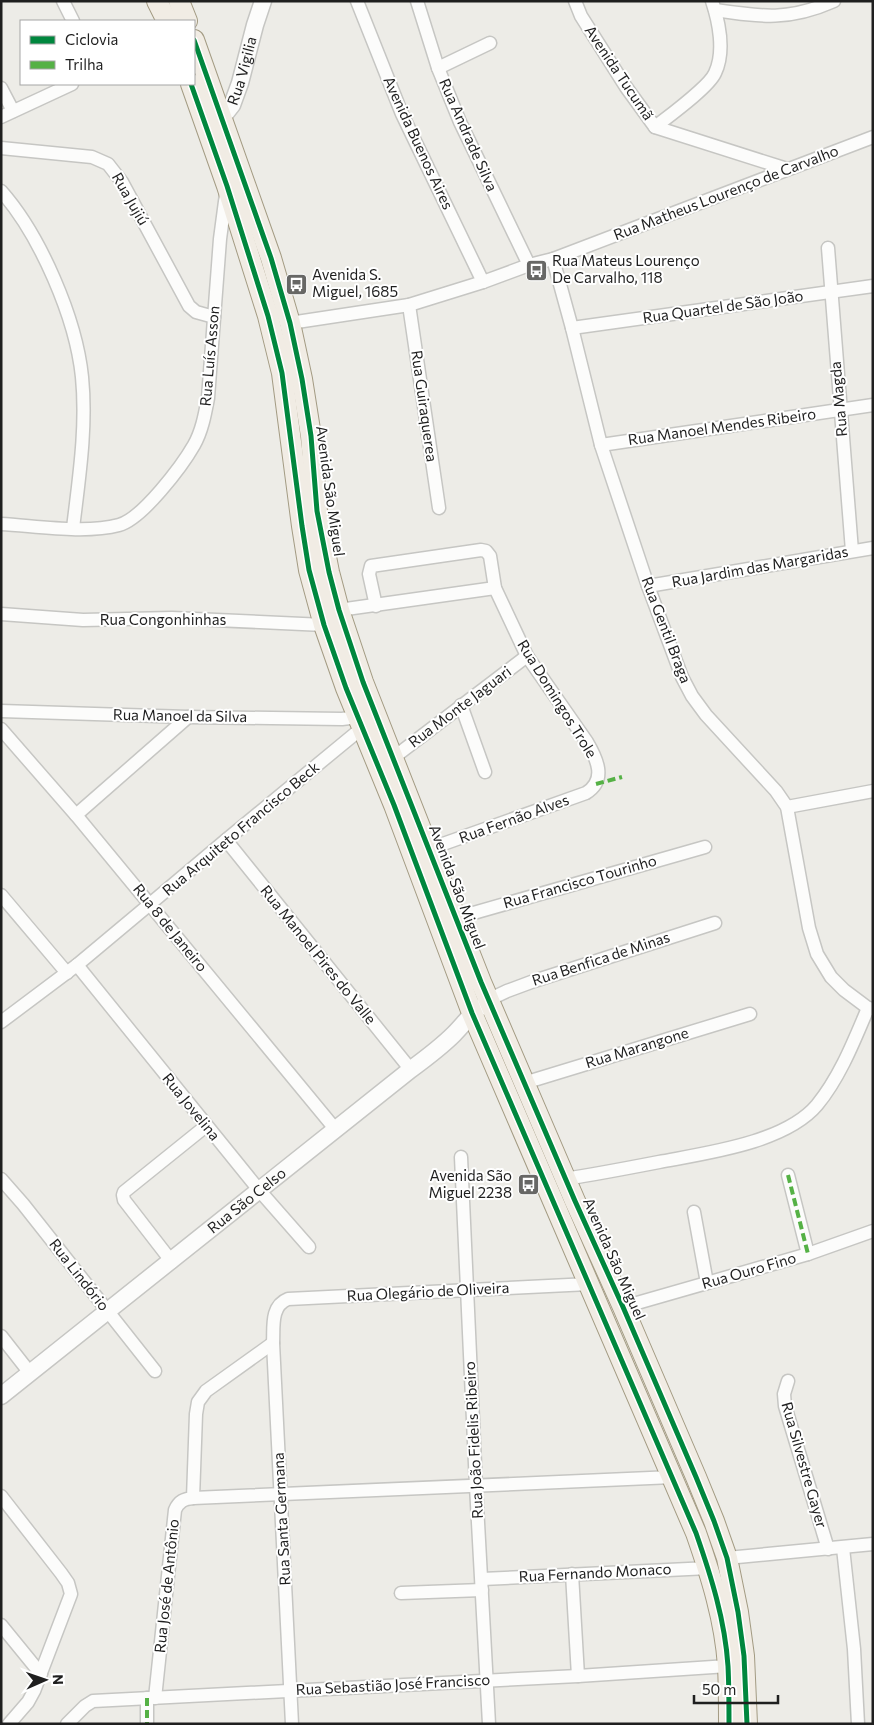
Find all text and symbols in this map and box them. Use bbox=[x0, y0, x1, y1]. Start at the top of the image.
legend bbox=[20, 20, 195, 85]
street label: Avenida Tucumã bbox=[582, 22, 658, 123]
text: Ciclovia bbox=[65, 30, 118, 48]
street label: Rua Vigilia bbox=[223, 34, 260, 107]
text: Trilha bbox=[65, 55, 103, 73]
street label: Avenida Buenos Aires bbox=[380, 73, 458, 212]
street label: Rua Andrade Silva bbox=[436, 75, 502, 194]
street label: Rua Matheus Lourenço de Carvalho bbox=[611, 141, 841, 243]
street label: Rua Jujiú bbox=[109, 169, 153, 228]
place label: Rua Mateus Lourenço De Carvalho, 118 bbox=[552, 251, 700, 286]
bus stop icon: Rua Mateus Lourenço De Carvalho, 118 bbox=[524, 258, 548, 282]
place label: Avenida S. Miguel, 1685 bbox=[312, 265, 398, 300]
bus stop icon: Avenida S. Miguel, 1685 bbox=[284, 272, 308, 296]
street label: Rua Quartel de São João bbox=[641, 286, 804, 326]
street label: Rua Luís Asson bbox=[196, 305, 222, 407]
street label: Rua Guiraquerea bbox=[408, 349, 442, 463]
street label: Rua Magda bbox=[826, 361, 850, 438]
street label: Rua Manoel Mendes Ribeiro bbox=[627, 404, 817, 448]
street label: Avenida São Miguel bbox=[313, 424, 349, 557]
street label: Rua Jardim das Margaridas bbox=[670, 542, 850, 590]
street label: Rua Gentil Braga bbox=[638, 574, 695, 685]
street label: Rua Congonhinhas bbox=[100, 610, 227, 628]
street label: Rua Domingos Trole bbox=[514, 636, 602, 761]
street label: Rua Monte Jaguari bbox=[404, 662, 514, 751]
street label: Rua Manoel da Silva bbox=[113, 705, 247, 725]
street label: Rua Arquiteto Francisco Beck bbox=[158, 757, 322, 899]
street label: Rua Fernão Alves bbox=[456, 790, 571, 846]
street label: Avenida São Miguel bbox=[426, 822, 490, 951]
street label: Rua Francisco Tourinho bbox=[501, 850, 659, 912]
street label: Rua 8 de Janeiro bbox=[130, 880, 212, 975]
street label: Rua Manoel Pires do Valle bbox=[257, 881, 380, 1027]
street label: Rua Benfica de Minas bbox=[529, 927, 672, 989]
street label: Rua Marangone bbox=[583, 1023, 691, 1071]
street label: Rua Jovelina bbox=[159, 1069, 224, 1144]
street label: Rua São Celso bbox=[203, 1163, 289, 1237]
place label: Avenida São Miguel 2238 bbox=[428, 1166, 512, 1201]
bus stop icon: Avenida São Miguel 2238 bbox=[516, 1173, 540, 1197]
street label: Avenida São Miguel bbox=[580, 1195, 650, 1322]
street label: Rua Lindório bbox=[46, 1235, 114, 1314]
street label: Rua Ouro Fino bbox=[699, 1248, 798, 1292]
street label: Rua Olegário de Oliveira bbox=[346, 1278, 510, 1304]
street label: Rua João Fidelis Ribeiro bbox=[460, 1361, 486, 1519]
street label: Rua Silvestre Gayer bbox=[778, 1400, 832, 1530]
street label: Rua Santa Germana bbox=[269, 1452, 293, 1586]
street label: Rua José de Antônio bbox=[150, 1518, 182, 1654]
street label: Rua Fernando Monaco bbox=[518, 1559, 672, 1585]
north arrow bbox=[20, 1655, 70, 1705]
street label: Rua Sebastião José Francisco bbox=[295, 1670, 491, 1698]
scale bar bbox=[694, 1672, 778, 1704]
text: N bbox=[50, 1674, 67, 1685]
text: 50 m bbox=[702, 1680, 736, 1698]

